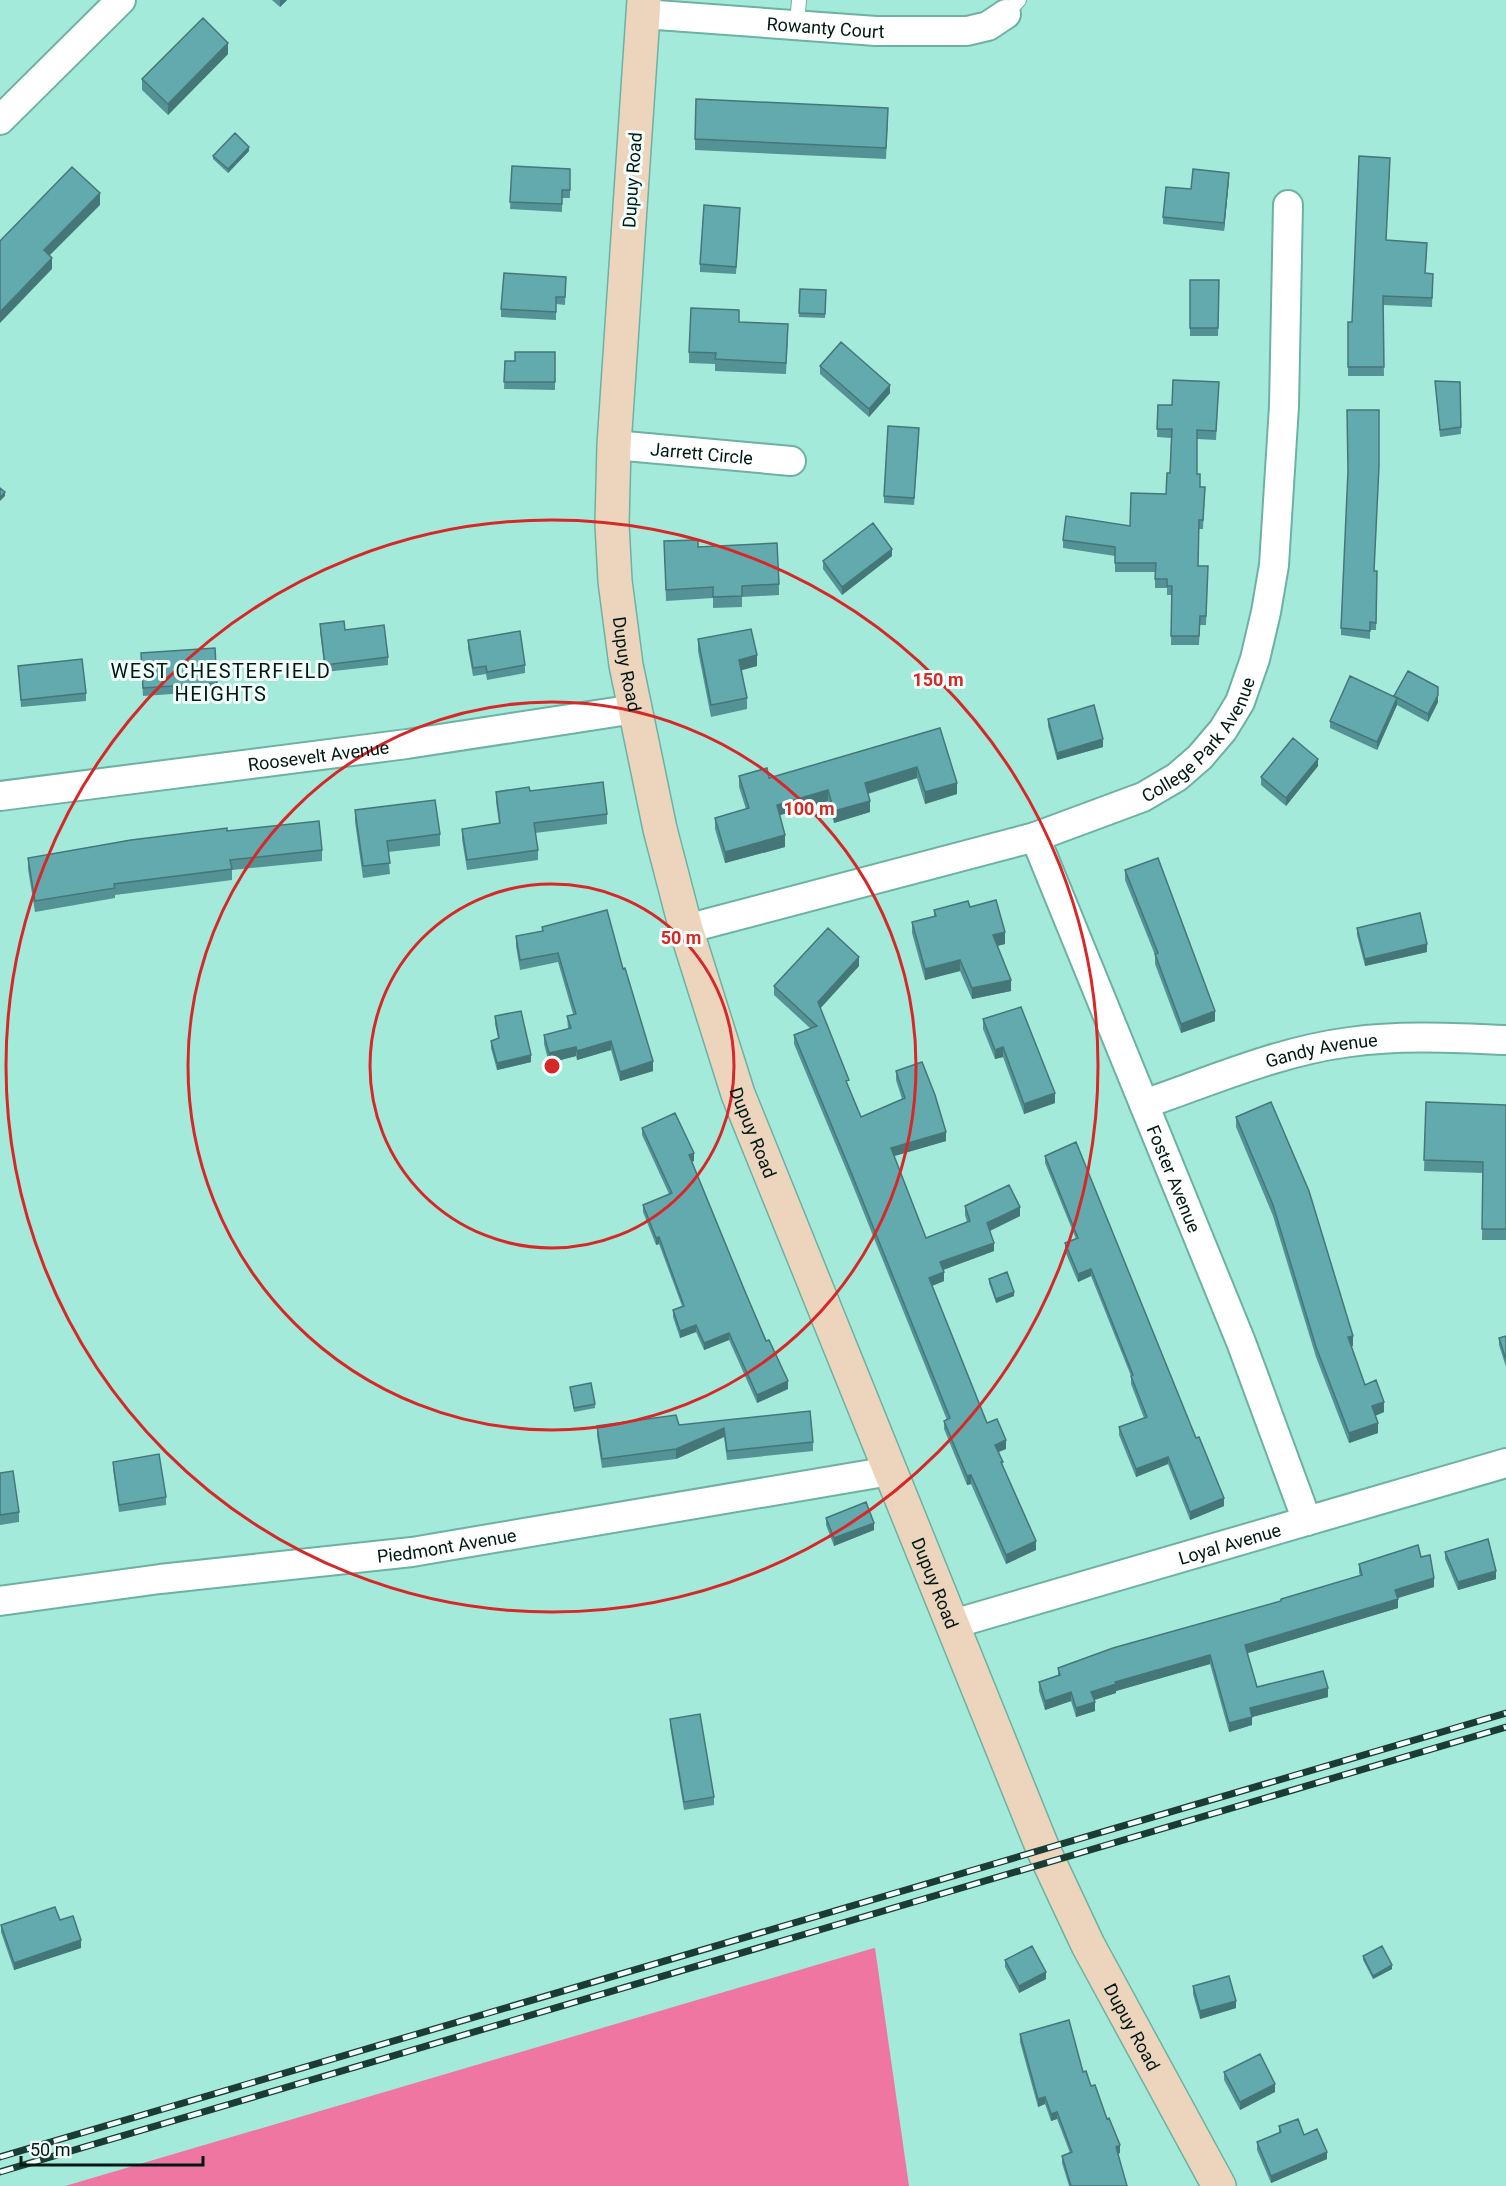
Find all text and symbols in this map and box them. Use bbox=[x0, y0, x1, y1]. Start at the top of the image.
street label: Rowanty Court bbox=[766, 13, 884, 42]
street label: Dupuy Road bbox=[618, 131, 646, 229]
street label: Jarrett Circle bbox=[649, 438, 754, 468]
street label: Dupuy Road bbox=[609, 615, 646, 713]
district label: WEST CHESTERFIELD HEIGHTS bbox=[111, 659, 331, 706]
text: 150 m bbox=[912, 669, 964, 690]
street label: College Park Avenue bbox=[1138, 674, 1258, 806]
street label: Roosevelt Avenue bbox=[247, 736, 390, 775]
text: 100 m bbox=[783, 798, 835, 819]
text: 50 m bbox=[661, 927, 701, 948]
street label: Gandy Avenue bbox=[1263, 1029, 1378, 1071]
centre of rings bbox=[542, 1056, 562, 1076]
street label: Dupuy Road bbox=[726, 1084, 781, 1181]
street label: Foster Avenue bbox=[1143, 1122, 1206, 1236]
street label: Loyal Avenue bbox=[1176, 1519, 1283, 1568]
street label: Piedmont Avenue bbox=[376, 1524, 518, 1566]
street label: Dupuy Road bbox=[908, 1534, 963, 1631]
street label: Dupuy Road bbox=[1100, 1980, 1165, 2074]
scale bar bbox=[21, 2129, 202, 2167]
text: 50 m bbox=[30, 2139, 70, 2160]

